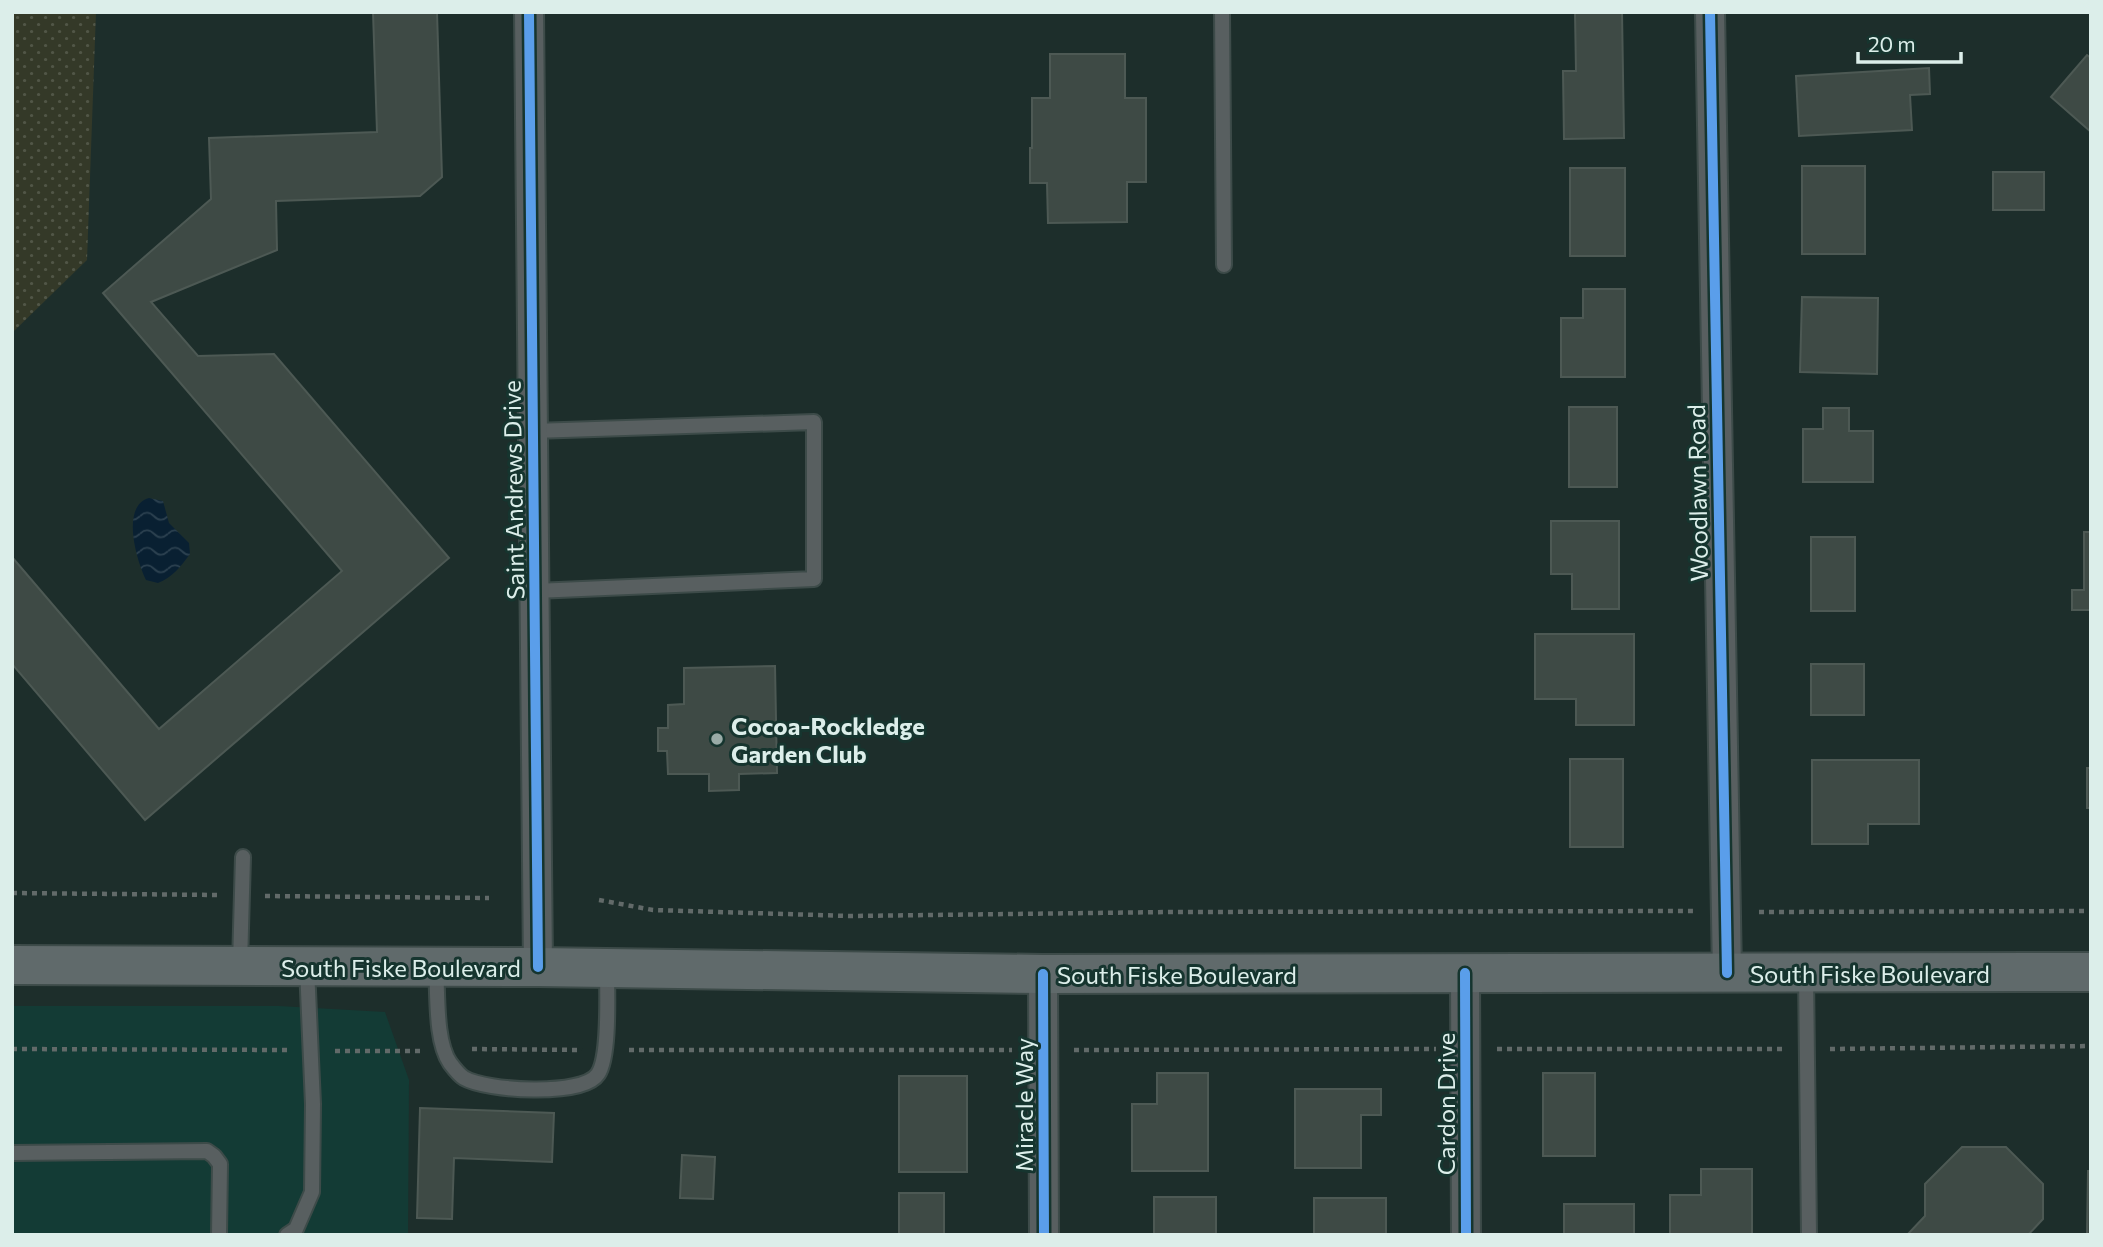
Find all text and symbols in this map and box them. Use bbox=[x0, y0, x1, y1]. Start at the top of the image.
scale bar bbox=[1858, 21, 1961, 65]
text: 20 m bbox=[1868, 31, 1916, 56]
street label: Saint Andrews Drive bbox=[497, 380, 529, 600]
street label: Woodlawn Road bbox=[1681, 404, 1713, 582]
place label: Cocoa-Rockledge Garden Club bbox=[731, 711, 925, 768]
marker: Cocoa-Rockledge Garden Club bbox=[709, 731, 725, 747]
street label: South Fiske Boulevard bbox=[281, 953, 521, 982]
street label: South Fiske Boulevard bbox=[1750, 959, 1990, 988]
street label: South Fiske Boulevard bbox=[1057, 960, 1297, 989]
street label: Cardon Drive bbox=[1431, 1033, 1460, 1175]
street label: Miracle Way bbox=[1009, 1038, 1038, 1172]

